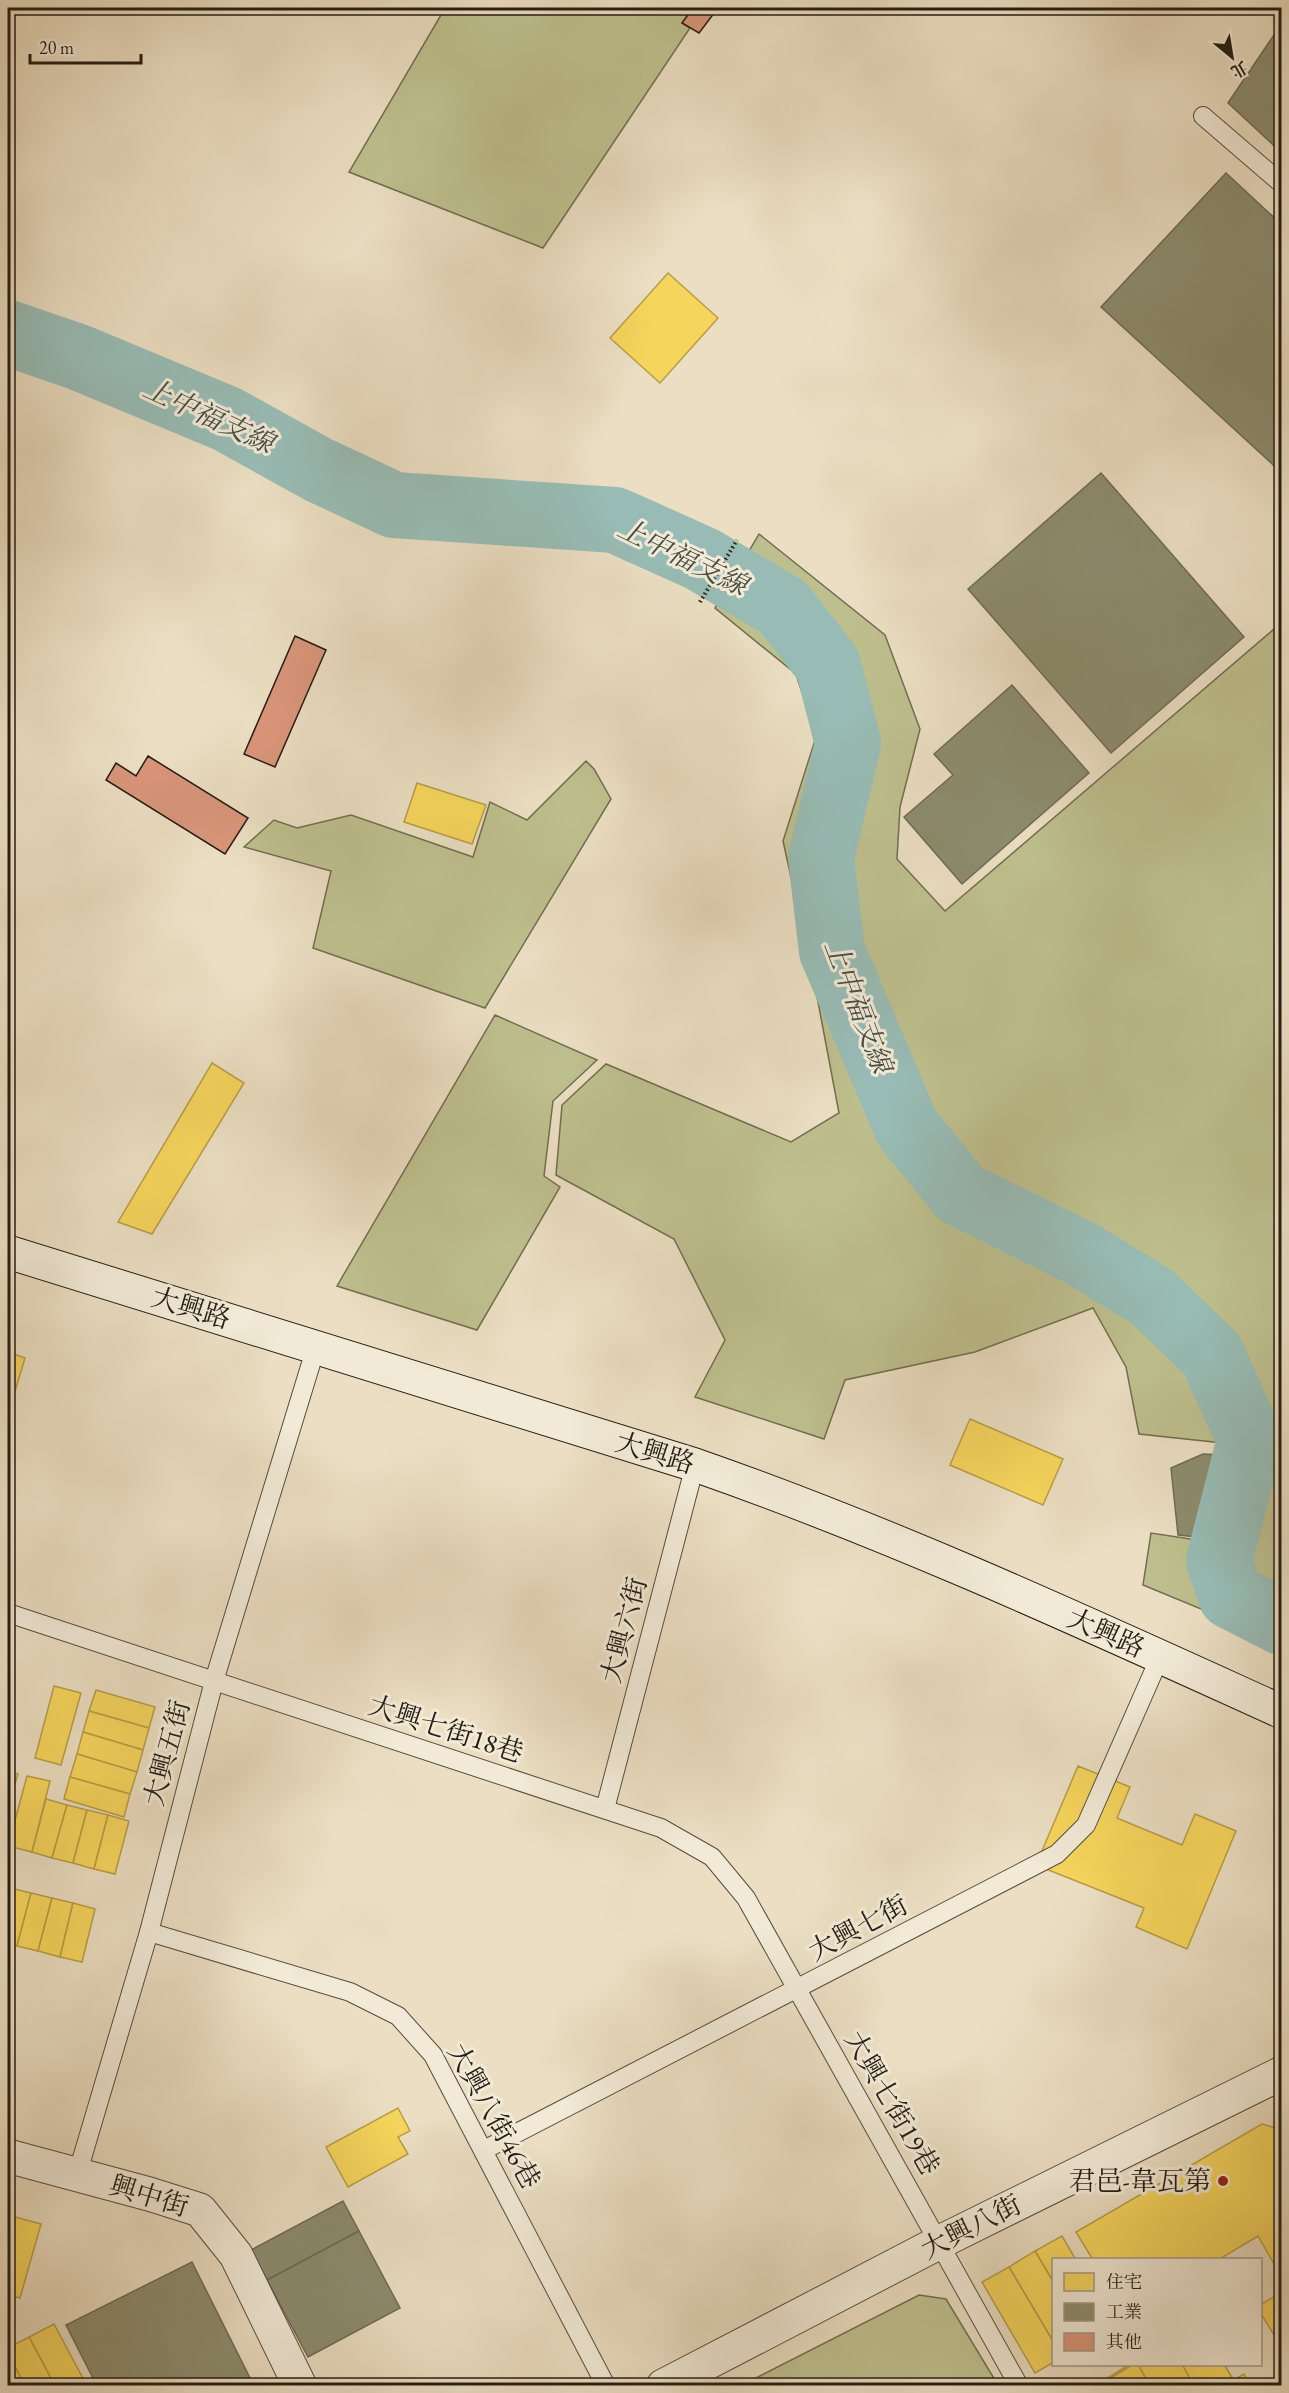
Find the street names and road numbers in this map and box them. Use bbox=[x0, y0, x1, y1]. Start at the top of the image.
street label: 大興路 bbox=[147, 1279, 235, 1336]
street label: 大興路 bbox=[611, 1424, 699, 1481]
street label: 大興六街 bbox=[593, 1573, 654, 1687]
street label: 大興路 bbox=[1062, 1600, 1150, 1665]
street label: 大興七街18巷 bbox=[364, 1687, 528, 1770]
street label: 大興五街 bbox=[136, 1696, 197, 1810]
street label: 大興七街 bbox=[802, 1887, 914, 1968]
street label: 大興七街19巷 bbox=[837, 2024, 948, 2181]
street label: 大興八街46巷 bbox=[440, 2037, 549, 2195]
street label: 興中街 bbox=[105, 2167, 193, 2224]
street label: 大興八街 bbox=[915, 2186, 1027, 2267]

